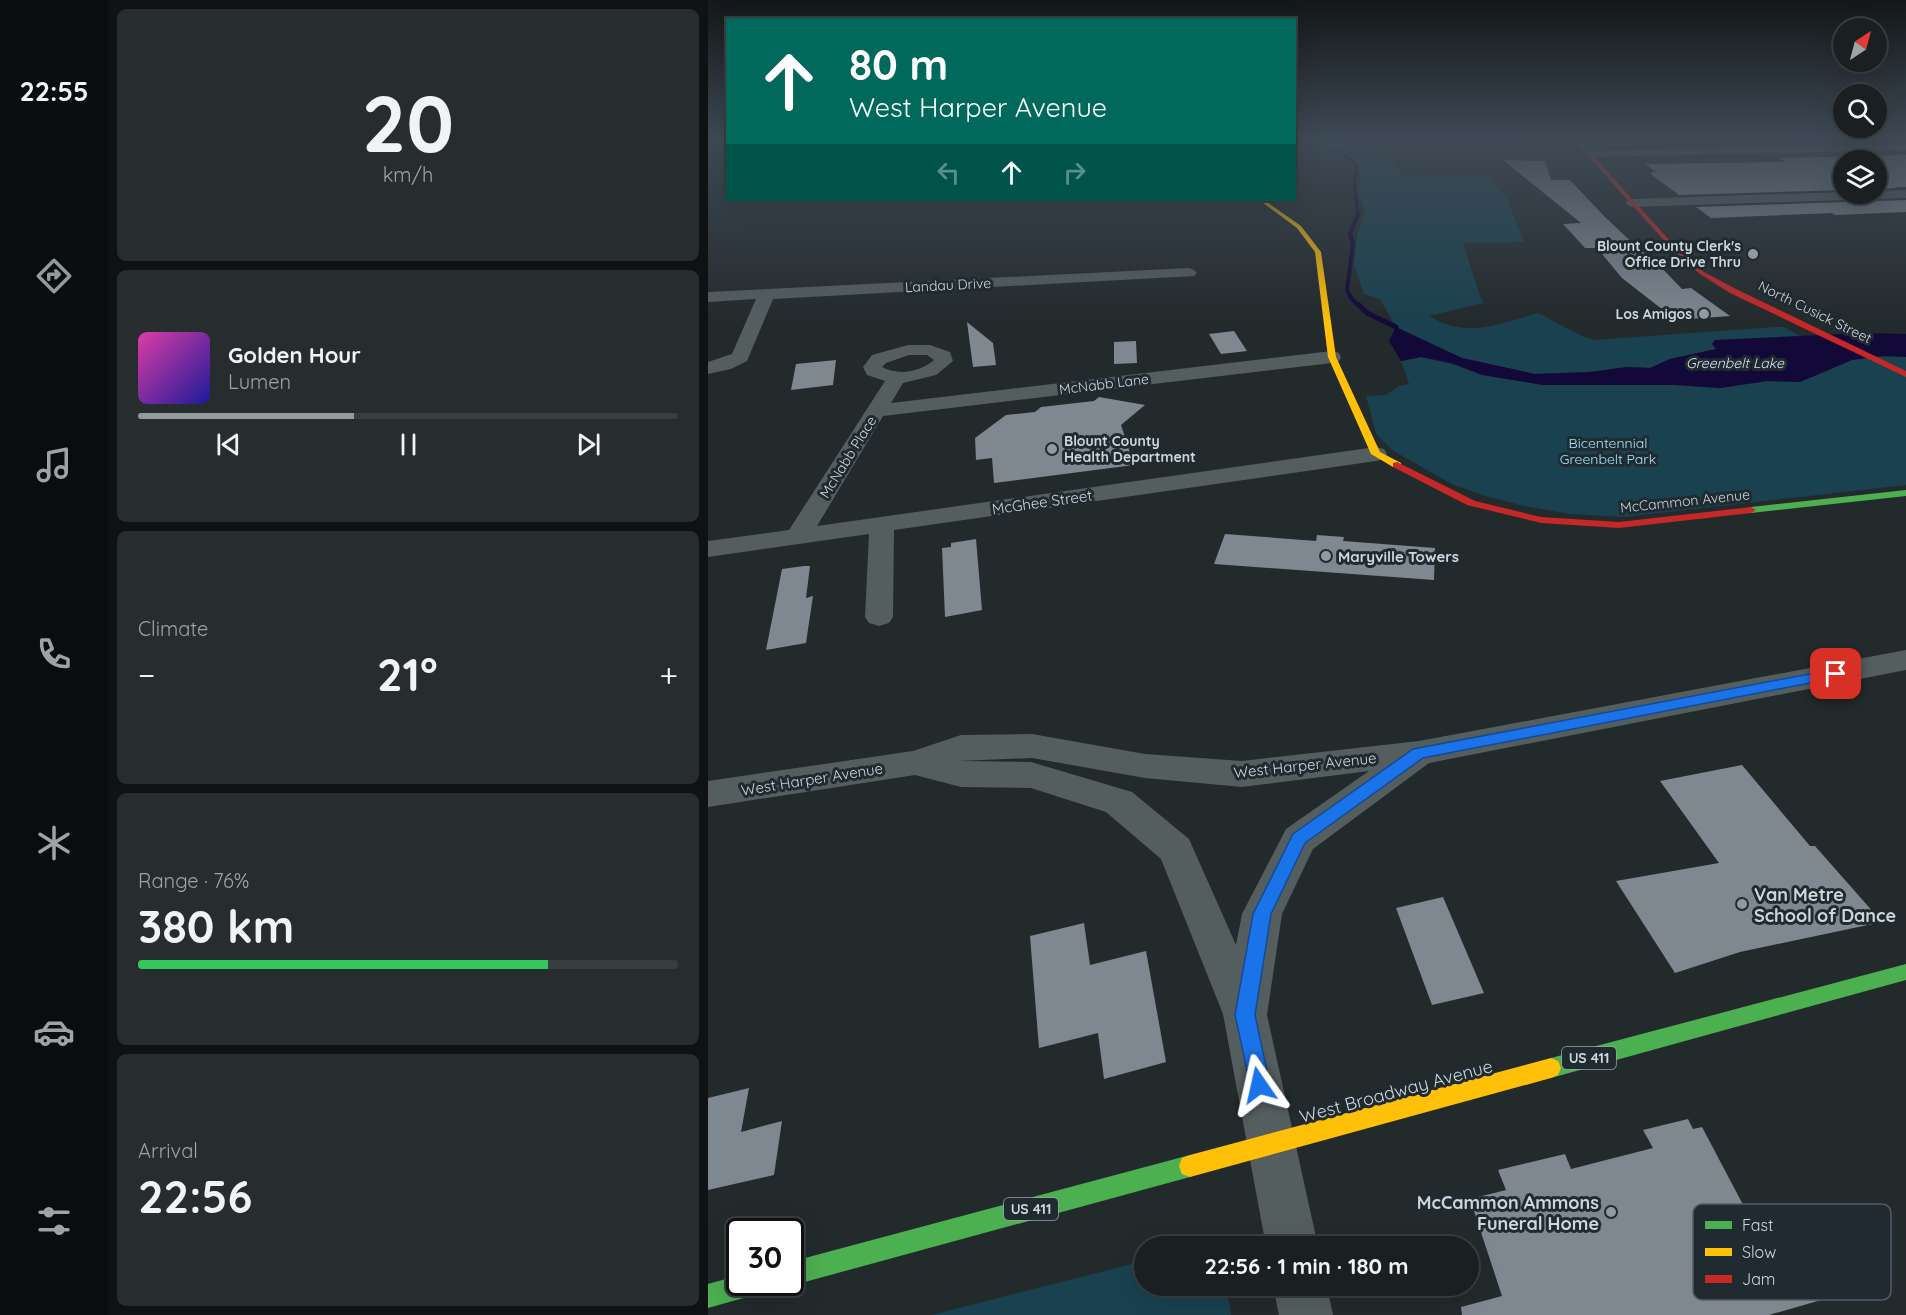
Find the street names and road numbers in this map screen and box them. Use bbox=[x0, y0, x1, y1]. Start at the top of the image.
street label: Landau Drive bbox=[904, 274, 992, 296]
street label: North Cusick Street bbox=[1755, 277, 1875, 347]
street label: McNabb Lane bbox=[1058, 370, 1150, 398]
street label: McNabb Place bbox=[816, 413, 880, 501]
street label: McCammon Avenue bbox=[1619, 485, 1751, 517]
street label: McGhee Street bbox=[991, 486, 1093, 518]
street label: West Harper Avenue bbox=[1233, 748, 1377, 782]
street label: West Harper Avenue bbox=[740, 758, 884, 800]
road number: US 411 bbox=[1562, 1047, 1616, 1069]
street label: West Broadway Avenue bbox=[1297, 1054, 1495, 1128]
road number: US 411 bbox=[1004, 1198, 1058, 1220]

